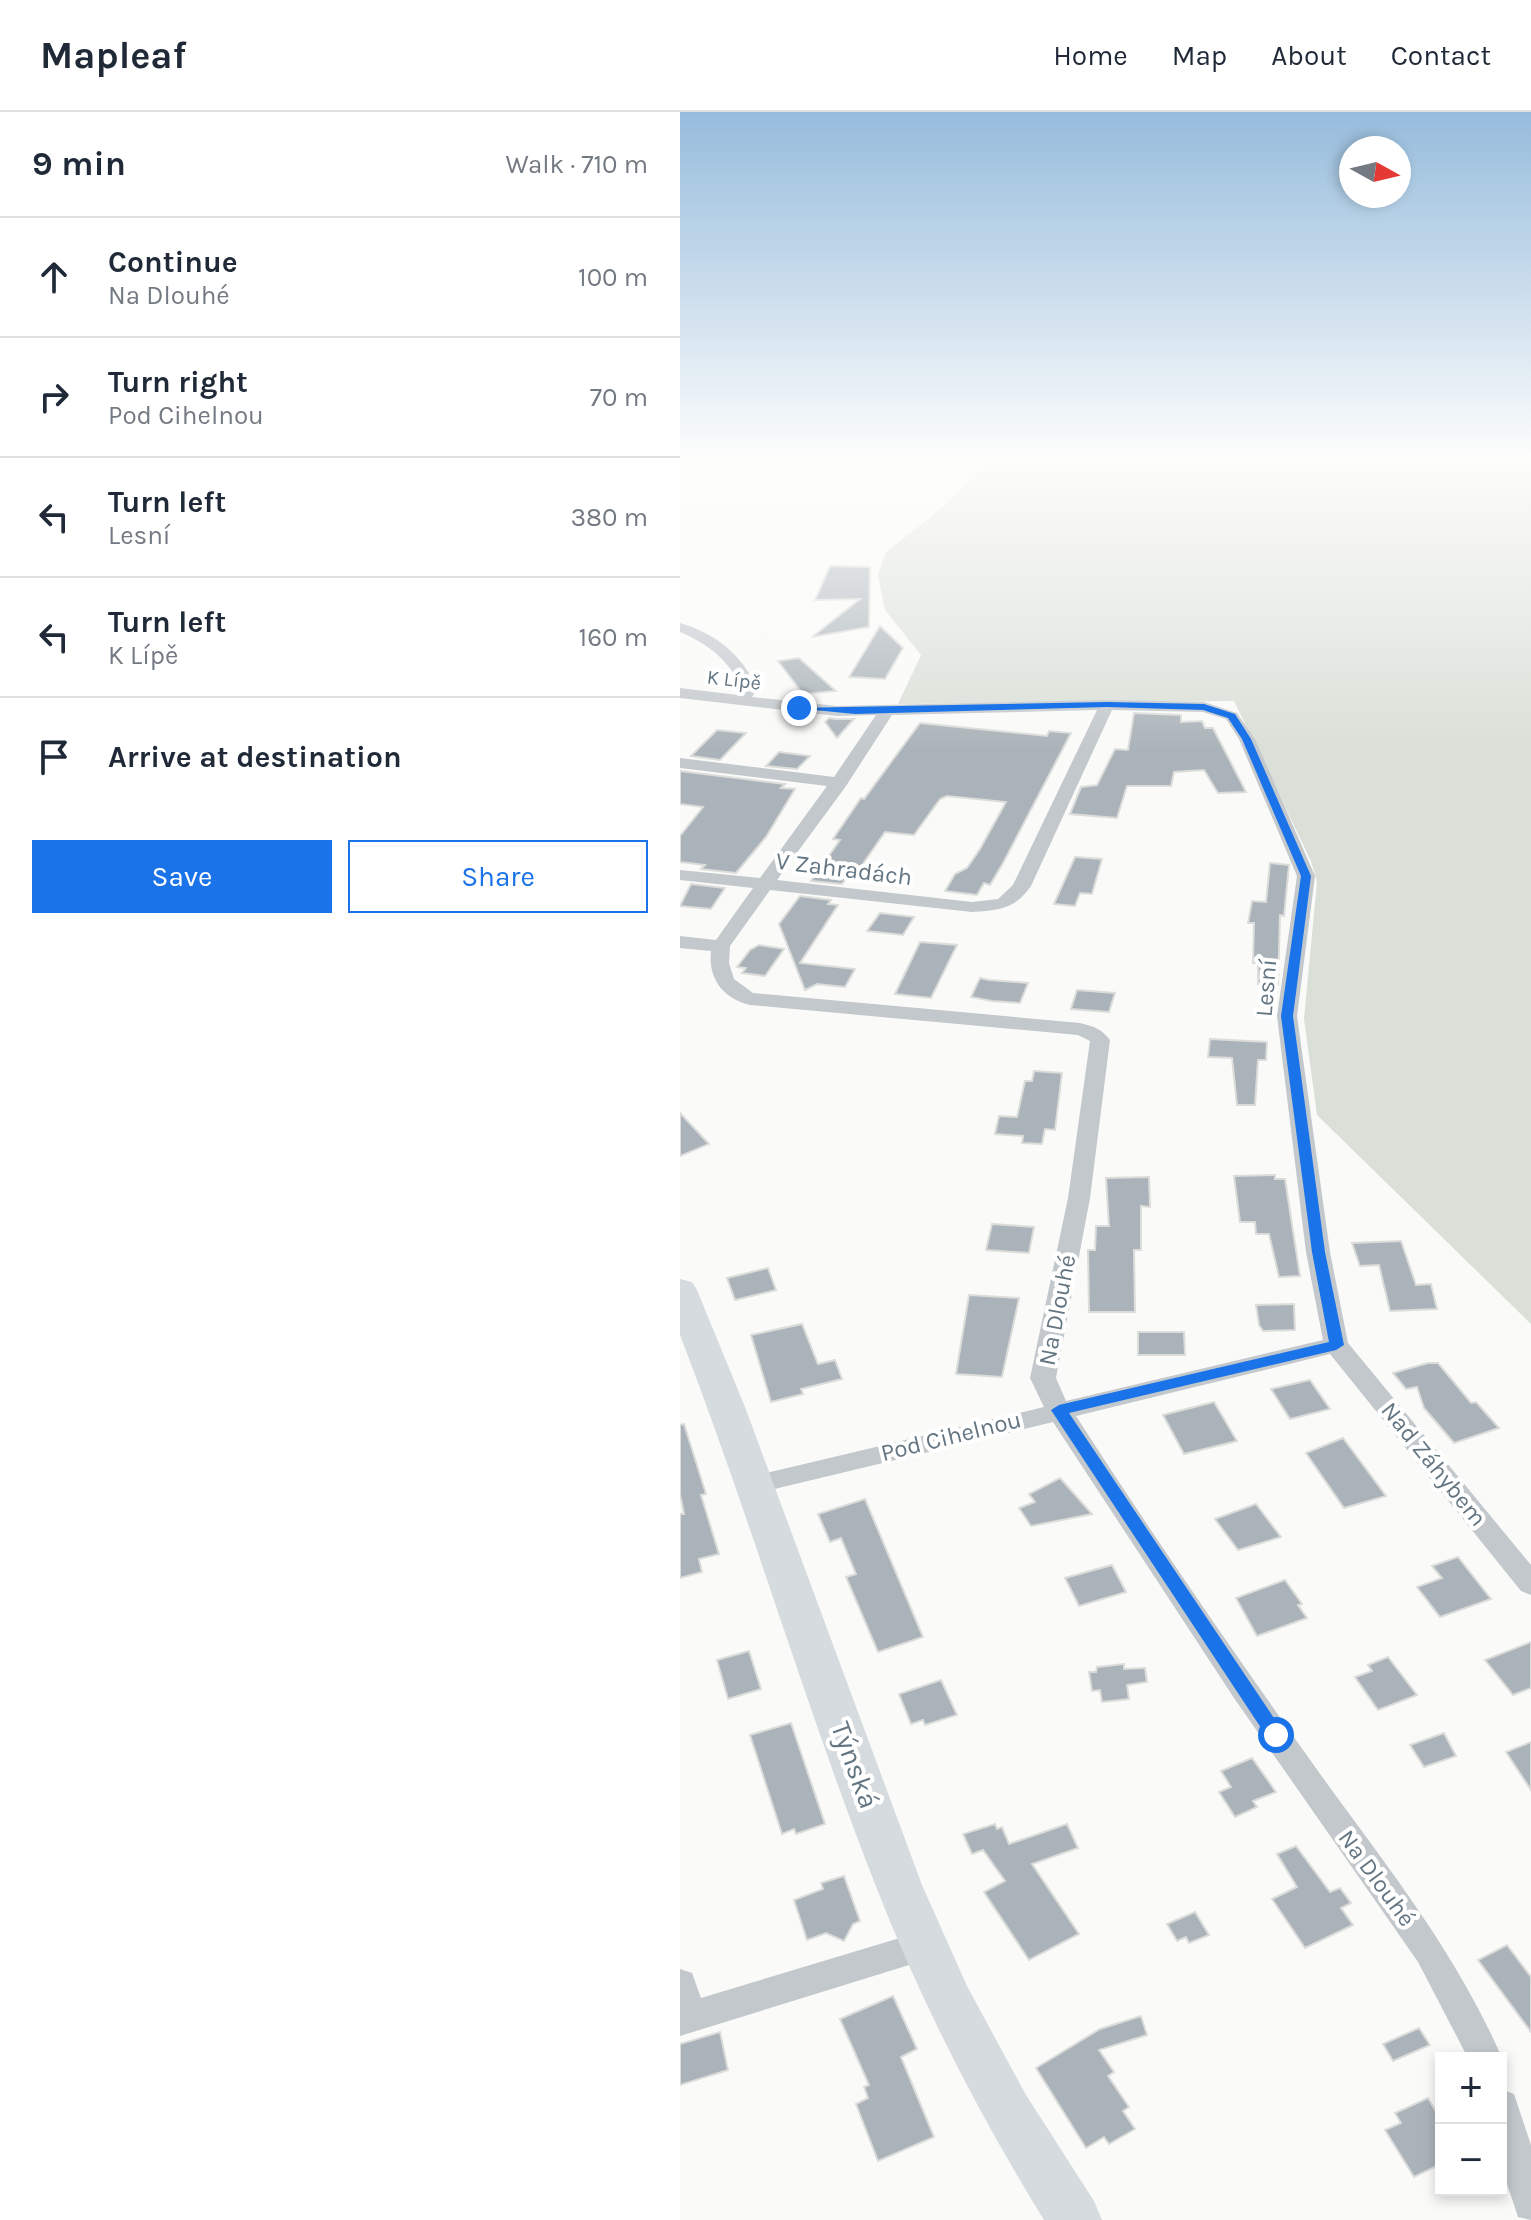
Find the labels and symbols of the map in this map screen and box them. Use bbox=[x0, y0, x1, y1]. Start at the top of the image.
north arrow bbox=[1339, 136, 1411, 208]
street label: K Lípě bbox=[706, 665, 762, 695]
route end bbox=[781, 690, 817, 726]
street label: V Zahradách bbox=[774, 847, 914, 891]
street label: Lesní bbox=[1250, 957, 1283, 1018]
street label: Na Dlouhé bbox=[1033, 1252, 1081, 1368]
street label: Nad Záhybem bbox=[1375, 1396, 1493, 1532]
street label: Pod Cihelnou bbox=[878, 1405, 1024, 1467]
street label: Týnská bbox=[824, 1717, 886, 1813]
route start bbox=[1258, 1717, 1294, 1753]
street label: Na Dlouhé bbox=[1333, 1824, 1421, 1932]

